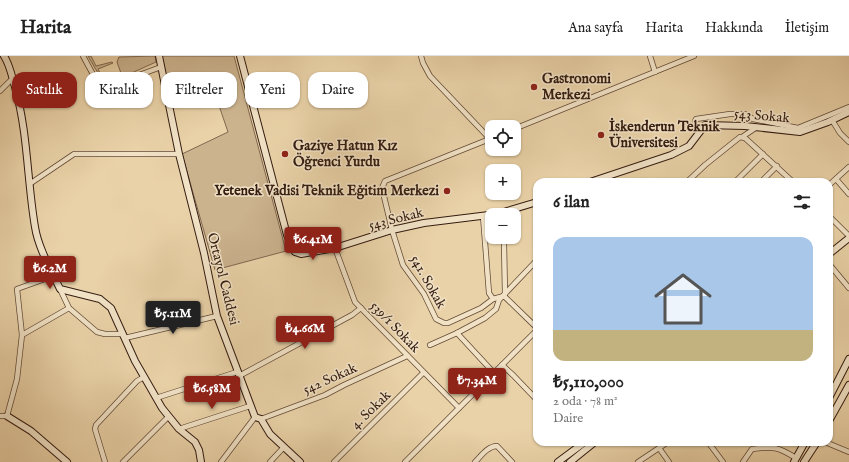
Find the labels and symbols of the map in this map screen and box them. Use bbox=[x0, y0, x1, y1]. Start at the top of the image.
place label: Gastronomi Merkezi bbox=[542, 70, 611, 104]
marker: Gastronomi Merkezi bbox=[529, 82, 539, 92]
street label: 543 Sokak bbox=[733, 105, 791, 127]
place label: İskenderun Teknik Üniversitesi bbox=[608, 117, 720, 152]
marker: İskenderun Teknik Üniversitesi bbox=[596, 130, 606, 140]
place label: Gaziye Hatun Kız Öğrenci Yurdu bbox=[293, 137, 398, 171]
marker: Gaziye Hatun Kız Öğrenci Yurdu bbox=[280, 149, 290, 159]
place label: Yetenek Vadisi Teknik Eğitim Merkezi bbox=[214, 182, 439, 200]
marker: Yetenek Vadisi Teknik Eğitim Merkezi bbox=[442, 186, 452, 196]
street label: 543 Sokak bbox=[367, 203, 426, 234]
pin: ₺6.41M bbox=[280, 227, 346, 261]
street label: Ortayol Caddesi bbox=[203, 231, 243, 327]
street label: 541. Sokak bbox=[406, 252, 450, 313]
pin: ₺6.2M bbox=[22, 256, 78, 290]
street label: 539/1 Sokak bbox=[366, 297, 424, 357]
pin: ₺5.11M bbox=[140, 301, 206, 335]
pin: ₺4.66M bbox=[272, 316, 338, 350]
street label: 542 Sokak bbox=[300, 359, 360, 399]
pin: ₺7.34M bbox=[444, 368, 510, 402]
pin: ₺6.58M bbox=[179, 376, 245, 410]
street label: 4. Sokak bbox=[347, 386, 395, 433]

